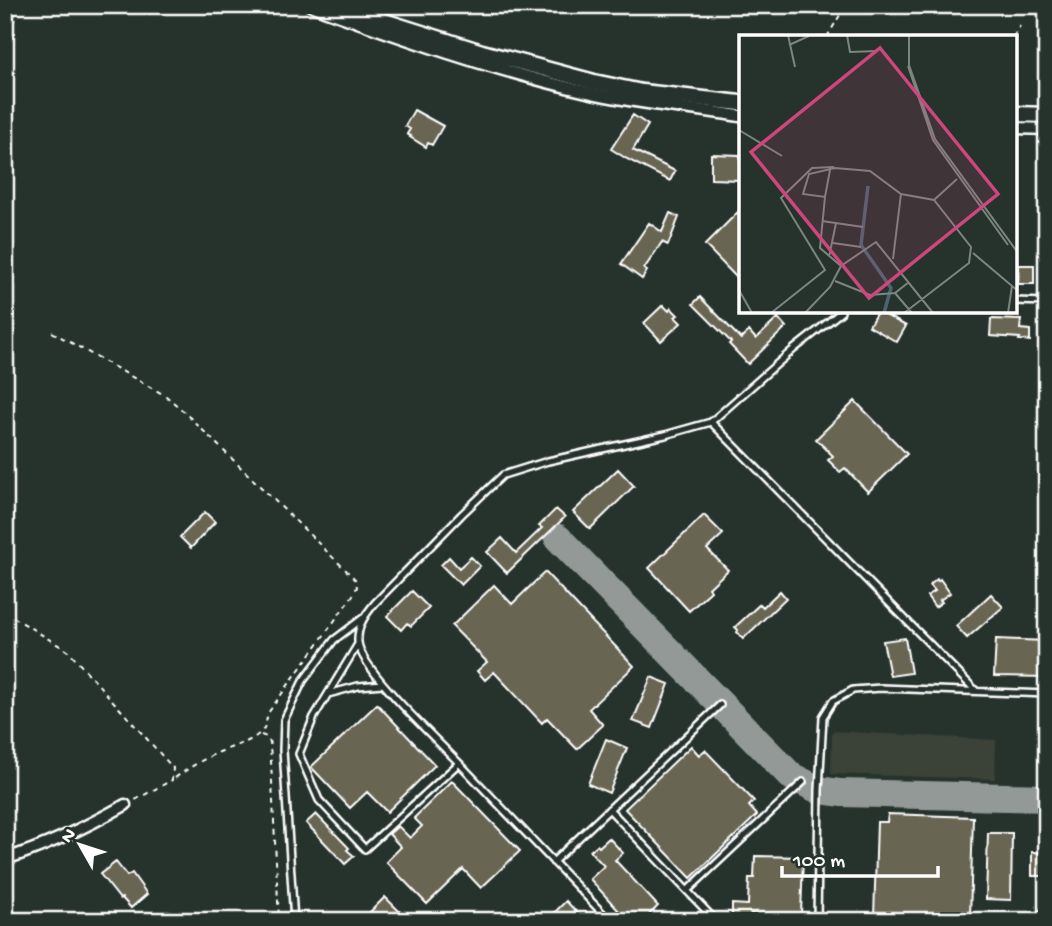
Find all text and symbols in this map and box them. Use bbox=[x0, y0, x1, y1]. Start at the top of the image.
inset map bbox=[739, 35, 1017, 313]
north arrow bbox=[46, 810, 116, 880]
text: N bbox=[57, 824, 82, 849]
scale bar bbox=[782, 835, 938, 879]
text: 100 m bbox=[792, 850, 845, 875]

